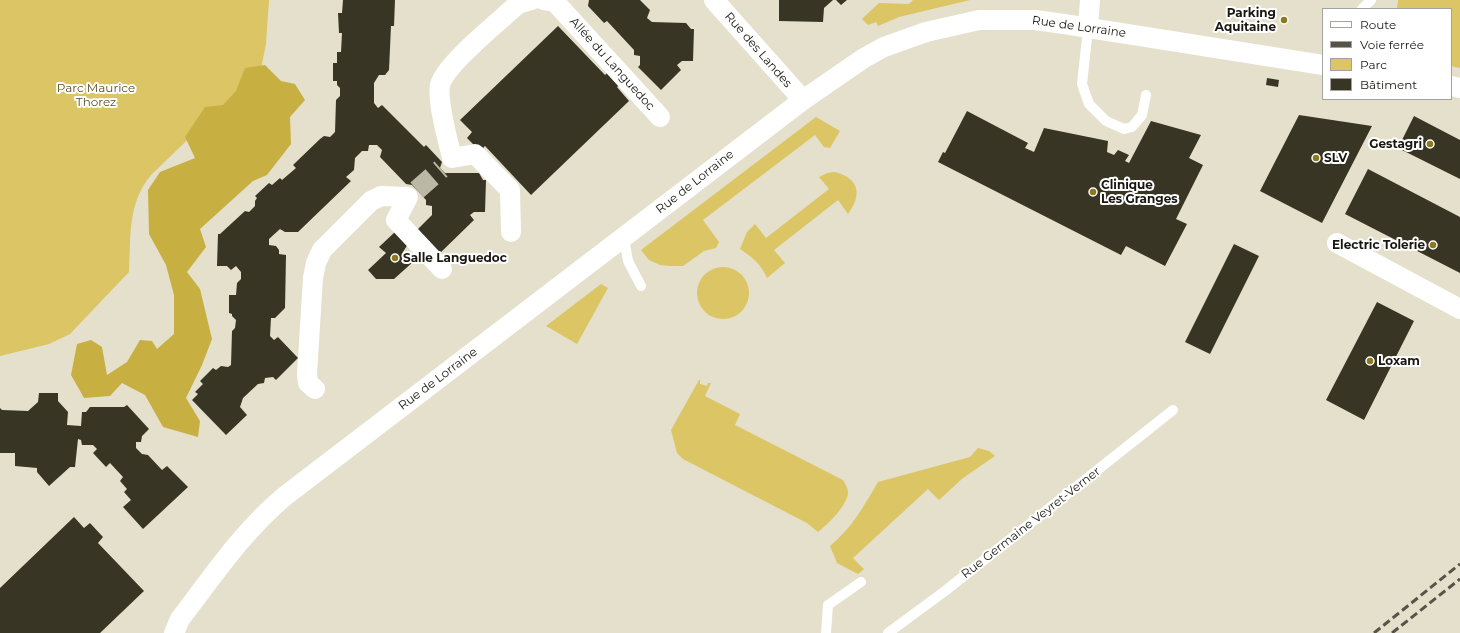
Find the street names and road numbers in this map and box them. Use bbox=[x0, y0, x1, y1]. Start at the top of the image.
street label: Rue des Landes bbox=[721, 9, 795, 91]
street label: Rue de Lorraine bbox=[1031, 13, 1127, 41]
street label: Allée du Languedoc bbox=[566, 14, 658, 114]
street label: Rue de Lorraine bbox=[653, 147, 737, 217]
street label: Rue de Lorraine bbox=[396, 345, 480, 413]
street label: Rue Germaine Veyret-Verner bbox=[959, 464, 1103, 582]

